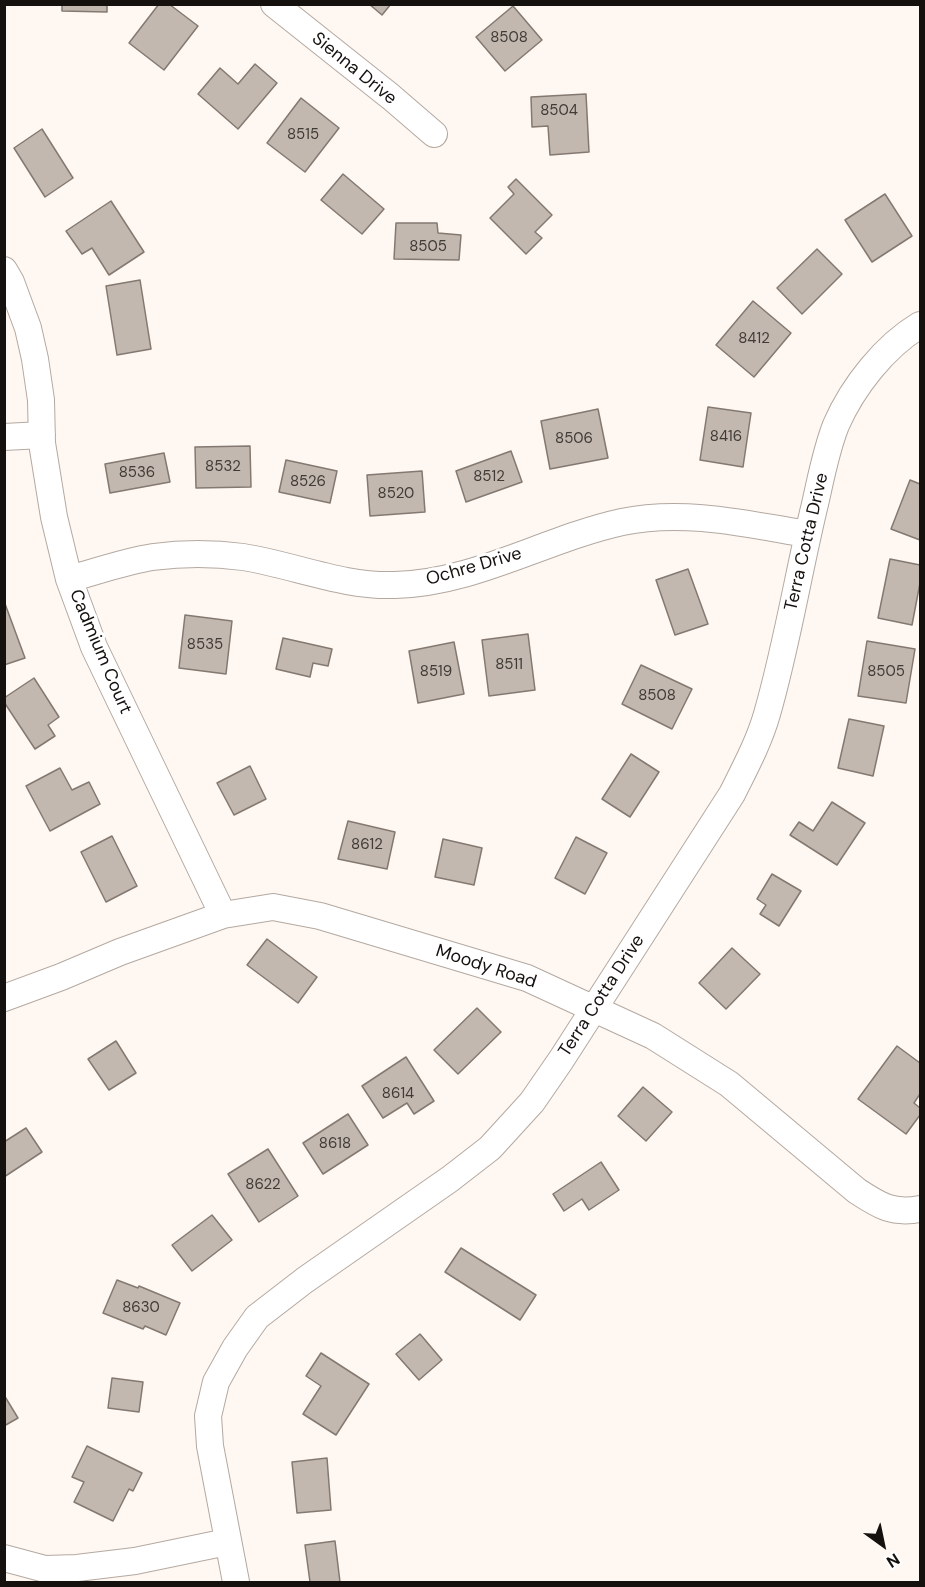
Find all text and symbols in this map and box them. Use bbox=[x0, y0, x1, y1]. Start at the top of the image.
street label: Sienna Drive bbox=[307, 28, 401, 110]
house number: 8508 bbox=[490, 29, 528, 47]
house number: 8504 bbox=[540, 102, 578, 120]
house number: 8515 bbox=[287, 126, 319, 144]
house number: 8505 bbox=[409, 238, 447, 256]
house number: 8412 bbox=[738, 330, 770, 348]
house number: 8416 bbox=[710, 428, 742, 446]
house number: 8506 bbox=[555, 430, 593, 448]
house number: 8532 bbox=[205, 458, 241, 476]
house number: 8536 bbox=[119, 464, 155, 482]
house number: 8512 bbox=[473, 468, 505, 486]
street label: Terra Cotta Drive bbox=[781, 471, 833, 613]
house number: 8526 bbox=[290, 473, 326, 491]
house number: 8520 bbox=[378, 485, 414, 503]
street label: Ochre Drive bbox=[424, 543, 524, 591]
street label: Cadmium Court bbox=[64, 587, 136, 717]
house number: 8535 bbox=[187, 636, 223, 654]
house number: 8511 bbox=[495, 656, 523, 674]
house number: 8519 bbox=[420, 663, 452, 681]
house number: 8505 bbox=[867, 663, 905, 681]
house number: 8508 bbox=[638, 687, 676, 705]
house number: 8612 bbox=[351, 836, 383, 854]
street label: Terra Cotta Drive bbox=[555, 931, 649, 1061]
street label: Moody Road bbox=[433, 941, 539, 993]
house number: 8614 bbox=[382, 1085, 414, 1103]
house number: 8618 bbox=[319, 1135, 351, 1153]
house number: 8622 bbox=[245, 1176, 281, 1194]
house number: 8630 bbox=[122, 1299, 160, 1317]
north arrow bbox=[853, 1515, 913, 1575]
text: N bbox=[882, 1549, 904, 1572]

